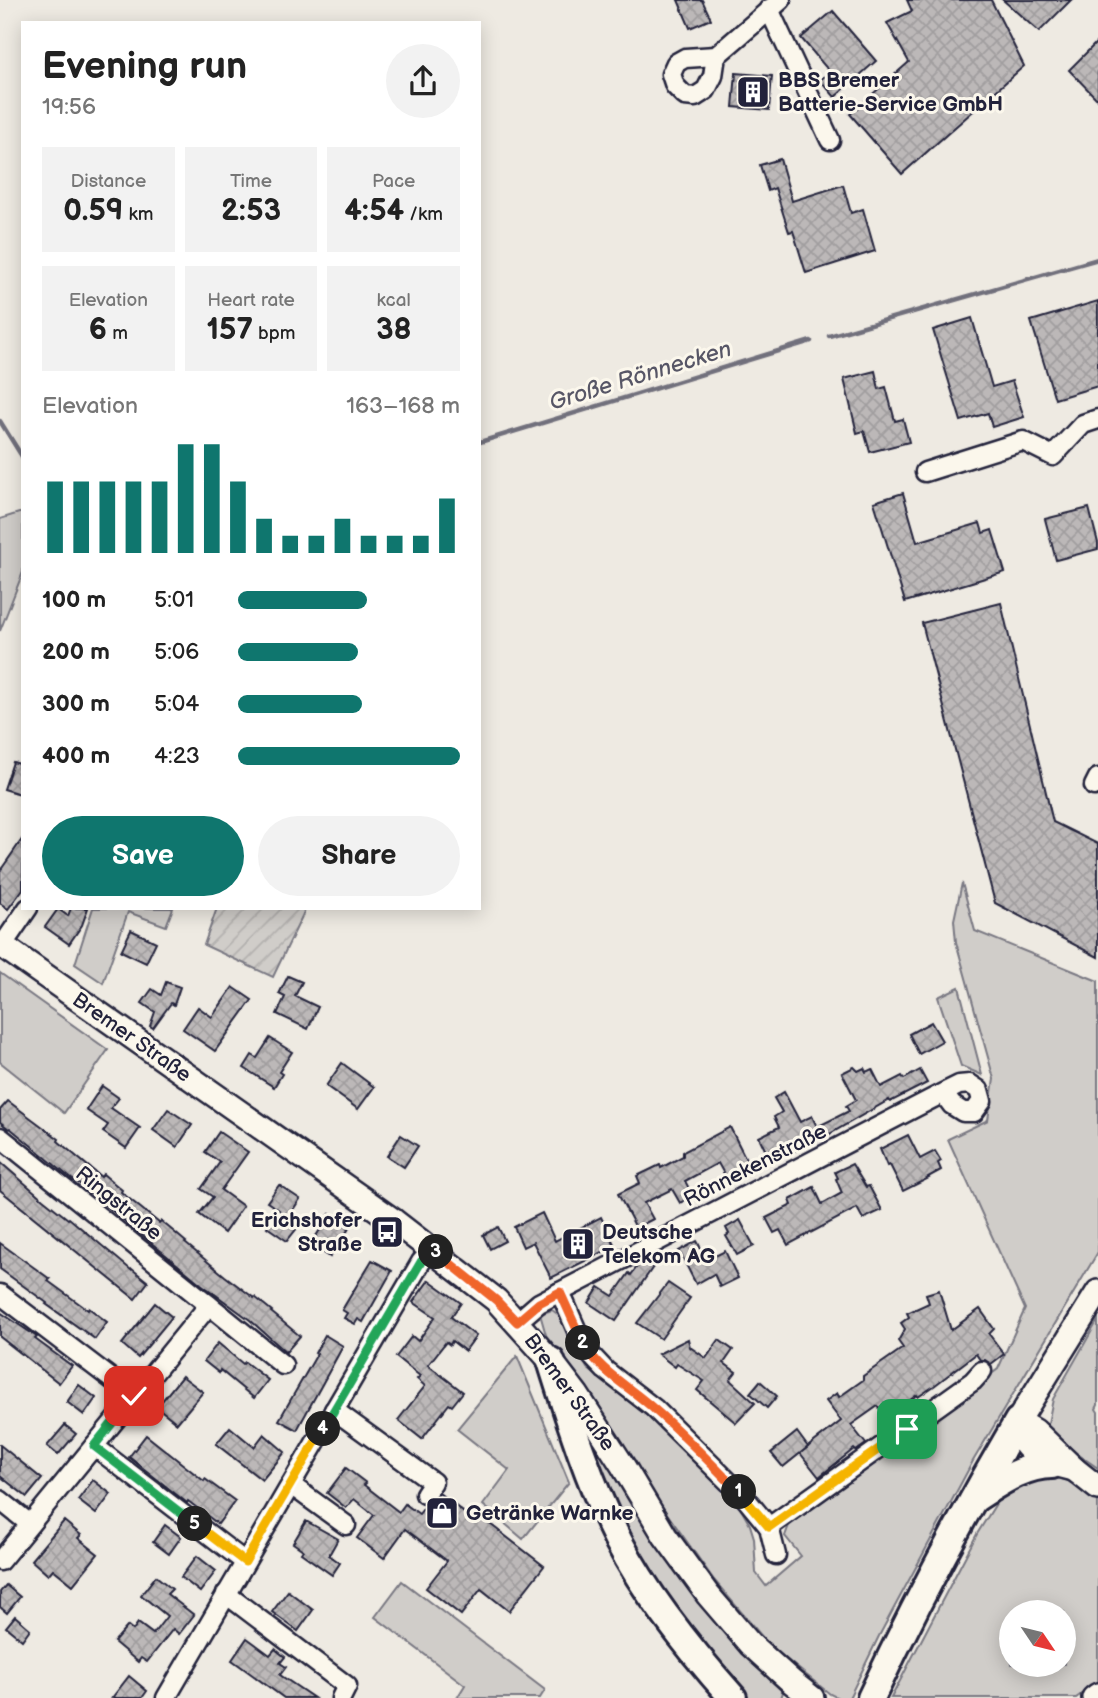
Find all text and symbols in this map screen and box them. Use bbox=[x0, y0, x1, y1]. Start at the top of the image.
text: Evening run bbox=[42, 44, 247, 89]
button: share bbox=[386, 44, 460, 118]
place label: BBS Bremer Batterie-Service GmbH bbox=[778, 68, 1003, 117]
building icon: BBS Bremer Batterie-Service GmbH bbox=[734, 73, 772, 111]
text: 19:56 bbox=[42, 93, 96, 121]
text: Distance bbox=[70, 170, 146, 193]
text: Time bbox=[230, 170, 272, 193]
text: Pace bbox=[372, 170, 415, 193]
text: 0.59 bbox=[63, 193, 123, 229]
text: 2:53 bbox=[221, 193, 281, 229]
text: 4:54 bbox=[344, 193, 404, 229]
text: km bbox=[123, 203, 154, 226]
text: /km bbox=[404, 203, 443, 226]
text: Elevation bbox=[69, 289, 148, 312]
text: Heart rate bbox=[207, 289, 295, 312]
text: kcal bbox=[377, 289, 411, 312]
text: 6 bbox=[89, 312, 107, 348]
text: 157 bbox=[206, 312, 253, 348]
text: 38 bbox=[376, 312, 411, 348]
text: m bbox=[107, 322, 128, 345]
text: bpm bbox=[253, 322, 296, 345]
water label: Große Rönnecken bbox=[546, 335, 735, 417]
text: Elevation bbox=[42, 392, 138, 420]
text: 163–168 m bbox=[346, 392, 460, 420]
text: 100 m bbox=[42, 586, 106, 614]
text: 5:01 bbox=[154, 586, 194, 614]
text: 200 m bbox=[42, 638, 110, 666]
text: 5:06 bbox=[154, 638, 199, 666]
text: 300 m bbox=[42, 690, 110, 718]
text: 5:04 bbox=[154, 690, 199, 718]
text: 400 m bbox=[42, 742, 110, 770]
text: 4:23 bbox=[154, 742, 200, 770]
button: Save bbox=[42, 816, 244, 896]
button: Share bbox=[258, 816, 460, 896]
street label: Bremer Straße bbox=[68, 987, 196, 1088]
street label: Rönnekenstraße bbox=[680, 1119, 831, 1212]
street label: Ringstraße bbox=[70, 1161, 167, 1246]
place label: Erichshofer Straße bbox=[251, 1208, 363, 1257]
bus stop icon: Erichshofer Straße bbox=[368, 1213, 406, 1251]
place label: Deutsche Telekom AG bbox=[602, 1220, 715, 1269]
building icon: Deutsche Telekom AG bbox=[559, 1225, 597, 1263]
pin: 3 bbox=[418, 1234, 453, 1270]
text: 3 bbox=[430, 1240, 441, 1263]
pin: 2 bbox=[566, 1326, 600, 1360]
street label: Bremer Straße bbox=[519, 1329, 621, 1456]
text: 2 bbox=[577, 1331, 588, 1354]
pin bbox=[104, 1366, 164, 1426]
icon: check bbox=[115, 1377, 153, 1415]
pin bbox=[877, 1399, 937, 1459]
icon: arrive bbox=[888, 1410, 926, 1448]
pin: 4 bbox=[306, 1412, 340, 1446]
text: 4 bbox=[317, 1417, 328, 1440]
pin: 1 bbox=[722, 1474, 756, 1510]
text: 1 bbox=[735, 1480, 743, 1503]
shop icon: Getränke Warnke bbox=[423, 1494, 461, 1532]
place label: Getränke Warnke bbox=[466, 1501, 634, 1526]
pin: 5 bbox=[178, 1506, 212, 1542]
text: 5 bbox=[189, 1512, 200, 1535]
north arrow bbox=[999, 1600, 1076, 1676]
map controls bbox=[999, 1600, 1076, 1677]

